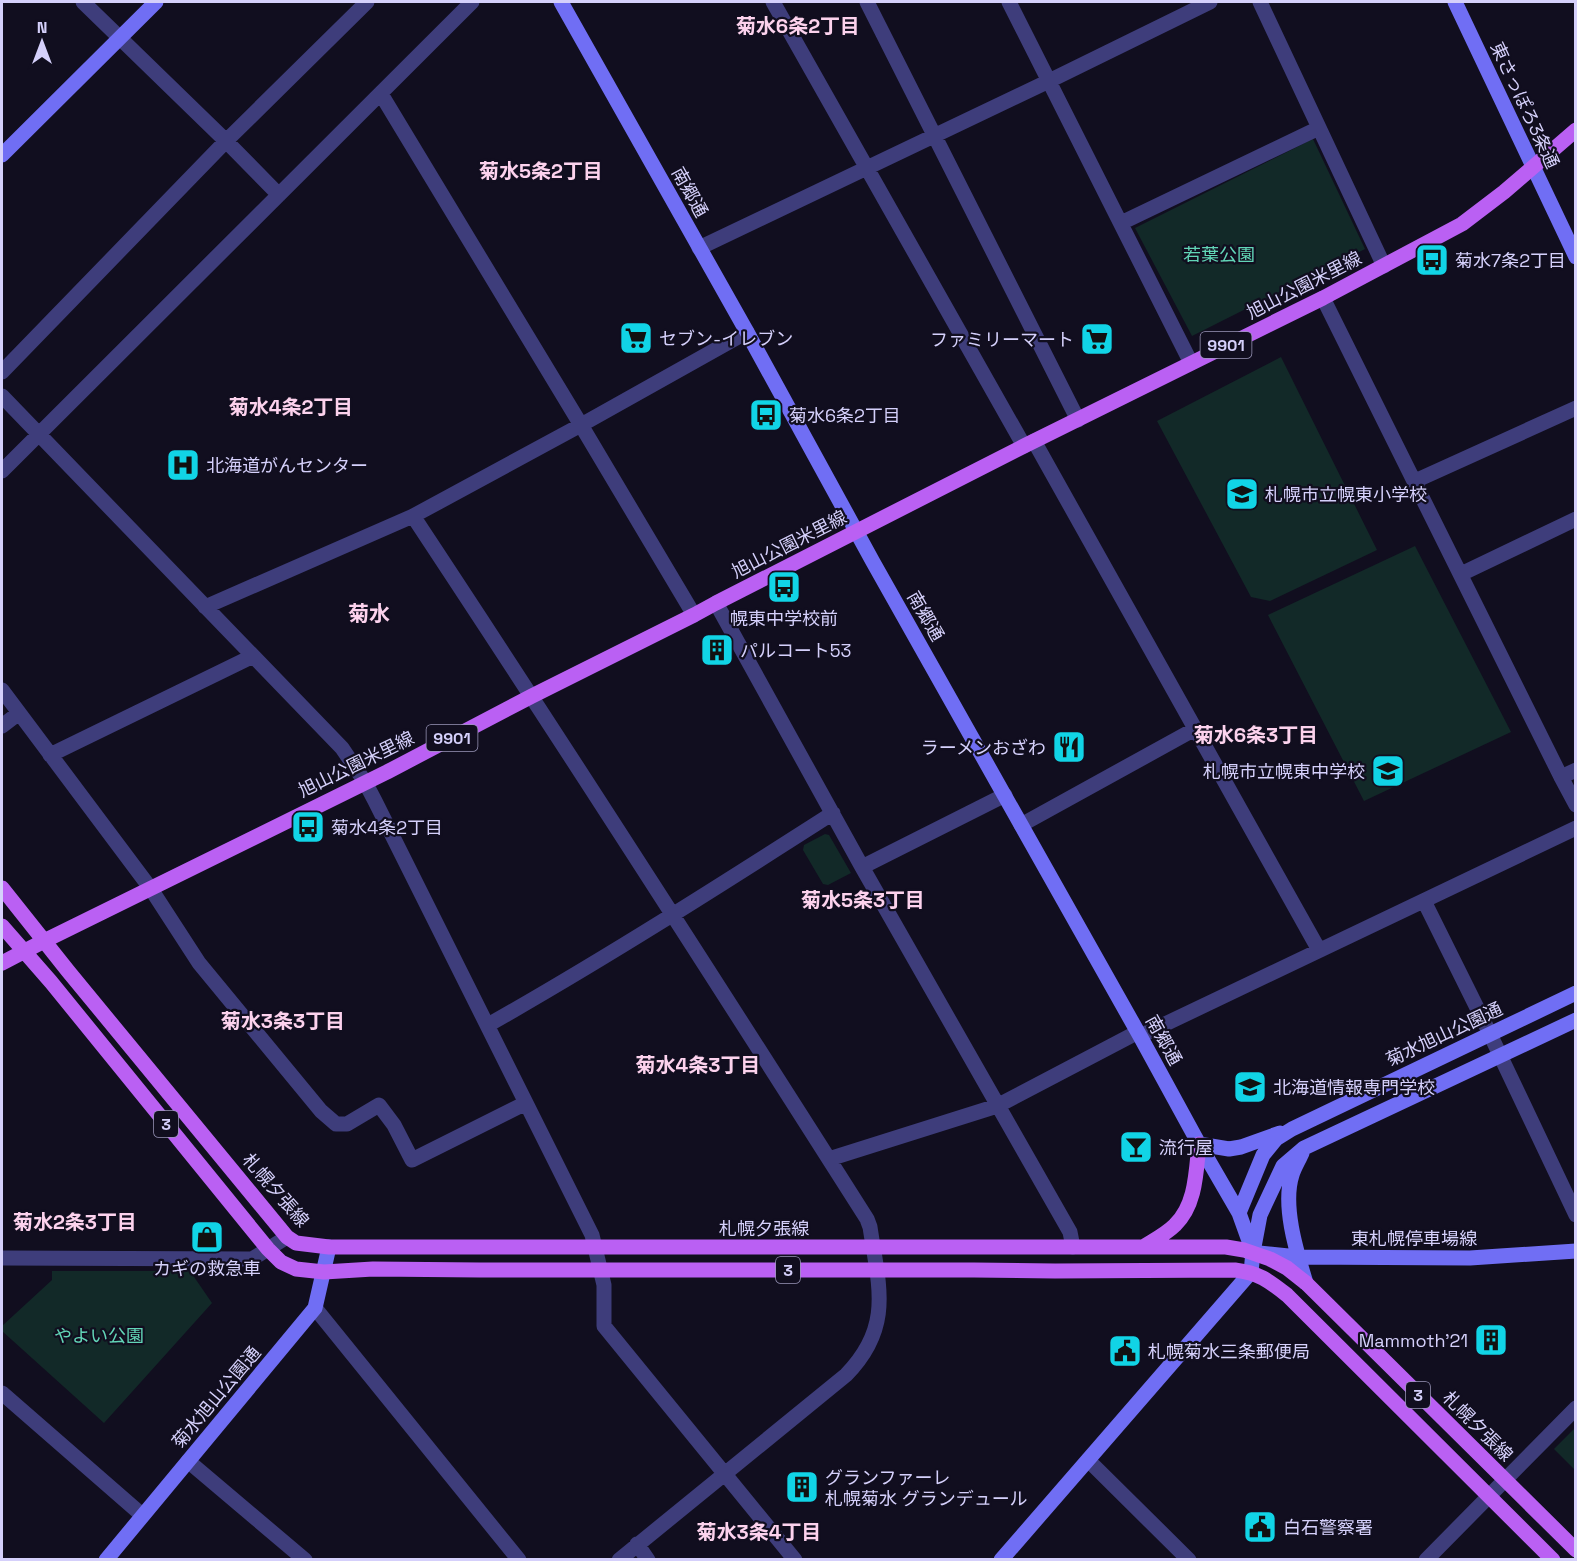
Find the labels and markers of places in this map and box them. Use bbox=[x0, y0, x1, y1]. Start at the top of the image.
bus stop icon: 菊水7条2丁目 bbox=[1414, 242, 1450, 278]
place label: 菊水7条2丁目 bbox=[1455, 249, 1566, 272]
supermarket icon: セブン-イレブン bbox=[618, 320, 654, 356]
supermarket icon: ファミリーマート bbox=[1079, 321, 1115, 357]
place label: セブン-イレブン bbox=[659, 327, 793, 350]
place label: ファミリーマート bbox=[930, 328, 1074, 351]
bus stop icon: 菊水6条2丁目 bbox=[748, 397, 784, 433]
place label: 菊水6条2丁目 bbox=[789, 404, 901, 427]
hospital icon: 北海道がんセンター bbox=[165, 447, 201, 483]
place label: 北海道がんセンター bbox=[206, 454, 368, 477]
school or university icon: 札幌市立幌東小学校 bbox=[1224, 476, 1260, 512]
place label: 札幌市立幌東小学校 bbox=[1265, 483, 1427, 506]
bus stop icon: 幌東中学校前 bbox=[766, 569, 802, 605]
place label: 幌東中学校前 bbox=[730, 607, 838, 630]
building icon: パルコート53 bbox=[699, 632, 735, 668]
place label: パルコート53 bbox=[740, 639, 851, 662]
restaurant icon: ラーメンおざわ bbox=[1051, 729, 1087, 765]
place label: ラーメンおざわ bbox=[921, 736, 1046, 759]
school or university icon: 札幌市立幌東中学校 bbox=[1370, 753, 1406, 789]
place label: 札幌市立幌東中学校 bbox=[1203, 760, 1365, 783]
bus stop icon: 菊水4条2丁目 bbox=[290, 809, 326, 845]
place label: 菊水4条2丁目 bbox=[331, 816, 443, 839]
school or university icon: 北海道情報専門学校 bbox=[1232, 1069, 1268, 1105]
place label: 北海道情報専門学校 bbox=[1273, 1076, 1435, 1099]
bar icon: 流行屋 bbox=[1118, 1129, 1154, 1165]
place label: 流行屋 bbox=[1159, 1136, 1213, 1159]
shop icon: カギの救急車 bbox=[189, 1219, 225, 1255]
place label: カギの救急車 bbox=[153, 1257, 261, 1280]
building icon: Mammoth'21 bbox=[1473, 1322, 1509, 1358]
place label: Mammoth'21 bbox=[1359, 1329, 1468, 1352]
public building icon: 札幌菊水三条郵便局 bbox=[1107, 1333, 1143, 1369]
place label: 札幌菊水三条郵便局 bbox=[1148, 1340, 1310, 1363]
place label: グランファーレ 札幌菊水 グランデュール bbox=[825, 1466, 1028, 1510]
building icon: グランファーレ 札幌菊水 グランデュール bbox=[784, 1469, 820, 1505]
public building icon: 白石警察署 bbox=[1242, 1509, 1278, 1545]
place label: 白石警察署 bbox=[1283, 1516, 1373, 1539]

